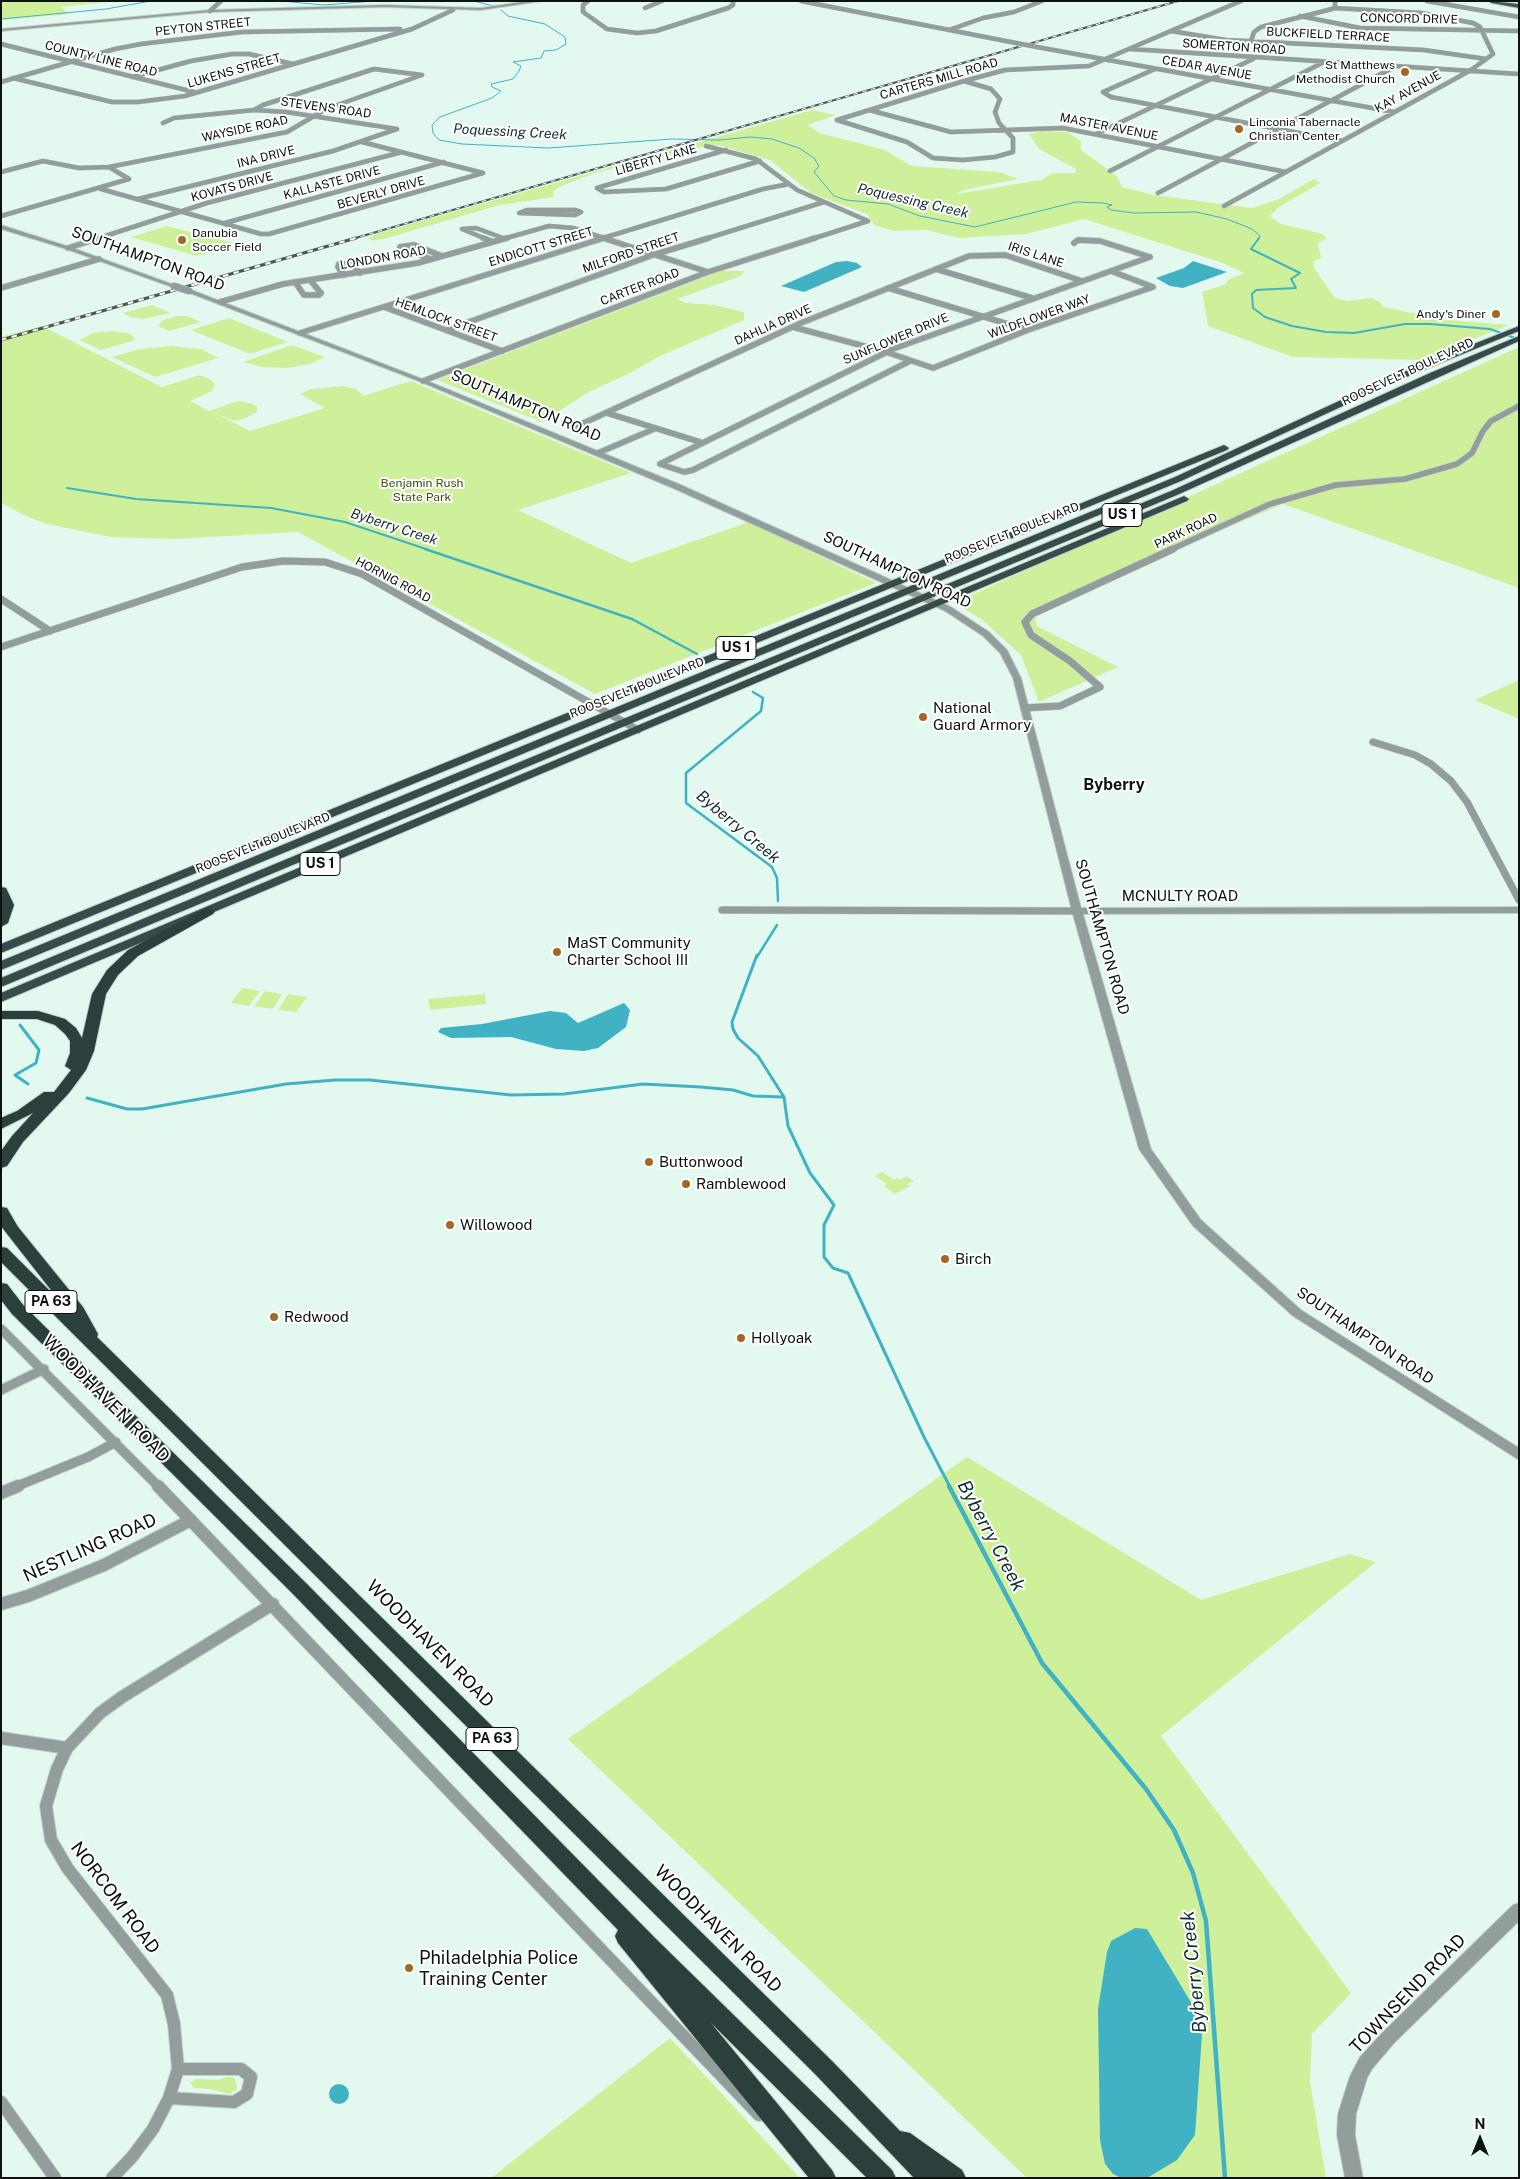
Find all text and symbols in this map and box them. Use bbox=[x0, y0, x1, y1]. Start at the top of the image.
street label: CONCORD DRIVE bbox=[1360, 11, 1458, 27]
street label: PEYTON STREET bbox=[154, 15, 252, 39]
street label: BUCKFIELD TERRACE bbox=[1266, 25, 1390, 45]
street label: SOMERTON ROAD bbox=[1182, 36, 1286, 58]
street label: COUNTY LINE ROAD bbox=[43, 38, 159, 80]
street label: LUKENS STREET bbox=[186, 51, 282, 91]
street label: CEDAR AVENUE bbox=[1161, 53, 1253, 83]
street label: CARTERS MILL ROAD bbox=[878, 55, 1000, 103]
place label: St Matthews Methodist Church bbox=[1296, 58, 1395, 86]
marker: St Matthews Methodist Church bbox=[1399, 66, 1411, 78]
street label: KAY AVENUE bbox=[1372, 68, 1444, 116]
street label: STEVENS ROAD bbox=[280, 95, 372, 121]
street label: MASTER AVENUE bbox=[1059, 110, 1159, 144]
street label: WAYSIDE ROAD bbox=[201, 113, 289, 145]
place label: Linconia Tabernacle Christian Center bbox=[1249, 115, 1360, 143]
water label: Poquessing Creek bbox=[453, 121, 567, 143]
marker: Linconia Tabernacle Christian Center bbox=[1233, 123, 1245, 135]
street label: LIBERTY LANE bbox=[614, 142, 698, 178]
street label: INA DRIVE bbox=[236, 143, 296, 171]
street label: KALLASTE DRIVE bbox=[282, 163, 382, 203]
street label: KOVATS DRIVE bbox=[189, 169, 275, 205]
street label: BEVERLY DRIVE bbox=[335, 174, 427, 212]
water label: Poquessing Creek bbox=[856, 180, 970, 222]
street label: SOUTHAMPTON ROAD bbox=[69, 223, 227, 295]
street label: ENDICOTT STREET bbox=[487, 224, 595, 270]
place label: Danubia Soccer Field bbox=[192, 226, 262, 254]
street label: MILFORD STREET bbox=[581, 230, 681, 276]
marker: Danubia Soccer Field bbox=[176, 234, 188, 246]
street label: IRIS LANE bbox=[1006, 239, 1066, 271]
street label: LONDON ROAD bbox=[339, 243, 427, 273]
street label: CARTER ROAD bbox=[598, 265, 682, 309]
street label: WILDFLOWER WAY bbox=[986, 292, 1092, 342]
street label: HEMLOCK STREET bbox=[393, 295, 499, 345]
street label: DAHLIA DRIVE bbox=[732, 302, 814, 348]
place label: Andy's Diner bbox=[1416, 307, 1486, 321]
marker: Andy's Diner bbox=[1490, 308, 1502, 320]
street label: SUNFLOWER DRIVE bbox=[841, 310, 951, 368]
street label: ROOSEVELT BOULEVARD bbox=[1340, 335, 1476, 409]
street label: SOUTHAMPTON ROAD bbox=[448, 366, 604, 446]
park label: Benjamin Rush State Park bbox=[381, 476, 463, 504]
street label: ROOSEVELT BOULEVARD bbox=[943, 499, 1081, 567]
road number: US 1 bbox=[1102, 504, 1142, 526]
water label: Byberry Creek bbox=[348, 505, 440, 549]
street label: PARK ROAD bbox=[1152, 510, 1220, 552]
street label: SOUTHAMPTON ROAD bbox=[820, 528, 974, 612]
street label: HORNIG ROAD bbox=[353, 554, 433, 606]
road number: US 1 bbox=[716, 636, 756, 660]
street label: ROOSEVELT BOULEVARD bbox=[568, 654, 706, 722]
place label: National Guard Armory bbox=[933, 699, 1031, 734]
marker: National Guard Armory bbox=[917, 711, 929, 723]
district label: Byberry bbox=[1083, 775, 1145, 795]
water label: Byberry Creek bbox=[692, 786, 784, 868]
street label: ROOSEVELT BOULEVARD bbox=[194, 809, 332, 877]
road number: US 1 bbox=[300, 852, 340, 876]
street label: SOUTHAMPTON ROAD bbox=[1071, 857, 1133, 1017]
street label: MCNULTY ROAD bbox=[1122, 887, 1238, 905]
place label: MaST Community Charter School III bbox=[567, 934, 691, 969]
marker: MaST Community Charter School III bbox=[551, 946, 563, 958]
place label: Buttonwood bbox=[659, 1153, 743, 1171]
marker: Buttonwood bbox=[643, 1156, 655, 1168]
place label: Ramblewood bbox=[696, 1175, 786, 1193]
marker: Ramblewood bbox=[680, 1178, 692, 1190]
place label: Willowood bbox=[460, 1216, 532, 1234]
marker: Willowood bbox=[444, 1219, 456, 1231]
place label: Birch bbox=[955, 1250, 991, 1268]
marker: Birch bbox=[939, 1253, 951, 1265]
street label: SOUTHAMPTON ROAD bbox=[1293, 1283, 1437, 1389]
road number: PA 63 bbox=[25, 1290, 77, 1314]
place label: Redwood bbox=[284, 1308, 349, 1326]
marker: Redwood bbox=[268, 1311, 280, 1323]
place label: Hollyoak bbox=[751, 1329, 812, 1347]
street label: WOODHAVEN ROAD bbox=[38, 1331, 174, 1467]
marker: Hollyoak bbox=[735, 1332, 747, 1344]
water label: Byberry Creek bbox=[952, 1476, 1030, 1596]
street label: NESTLING ROAD bbox=[20, 1509, 160, 1587]
street label: WOODHAVEN ROAD bbox=[362, 1576, 498, 1712]
road number: PA 63 bbox=[466, 1728, 518, 1750]
street label: NORCOM ROAD bbox=[66, 1838, 164, 1958]
street label: WOODHAVEN ROAD bbox=[650, 1861, 786, 1997]
water label: Byberry Creek bbox=[1176, 1910, 1212, 2034]
street label: TOWNSEND ROAD bbox=[1345, 1930, 1471, 2058]
place label: Philadelphia Police Training Center bbox=[419, 1947, 578, 1990]
marker: Philadelphia Police Training Center bbox=[403, 1962, 415, 1974]
north arrow bbox=[1455, 2114, 1505, 2164]
text: N bbox=[1475, 2116, 1485, 2132]

